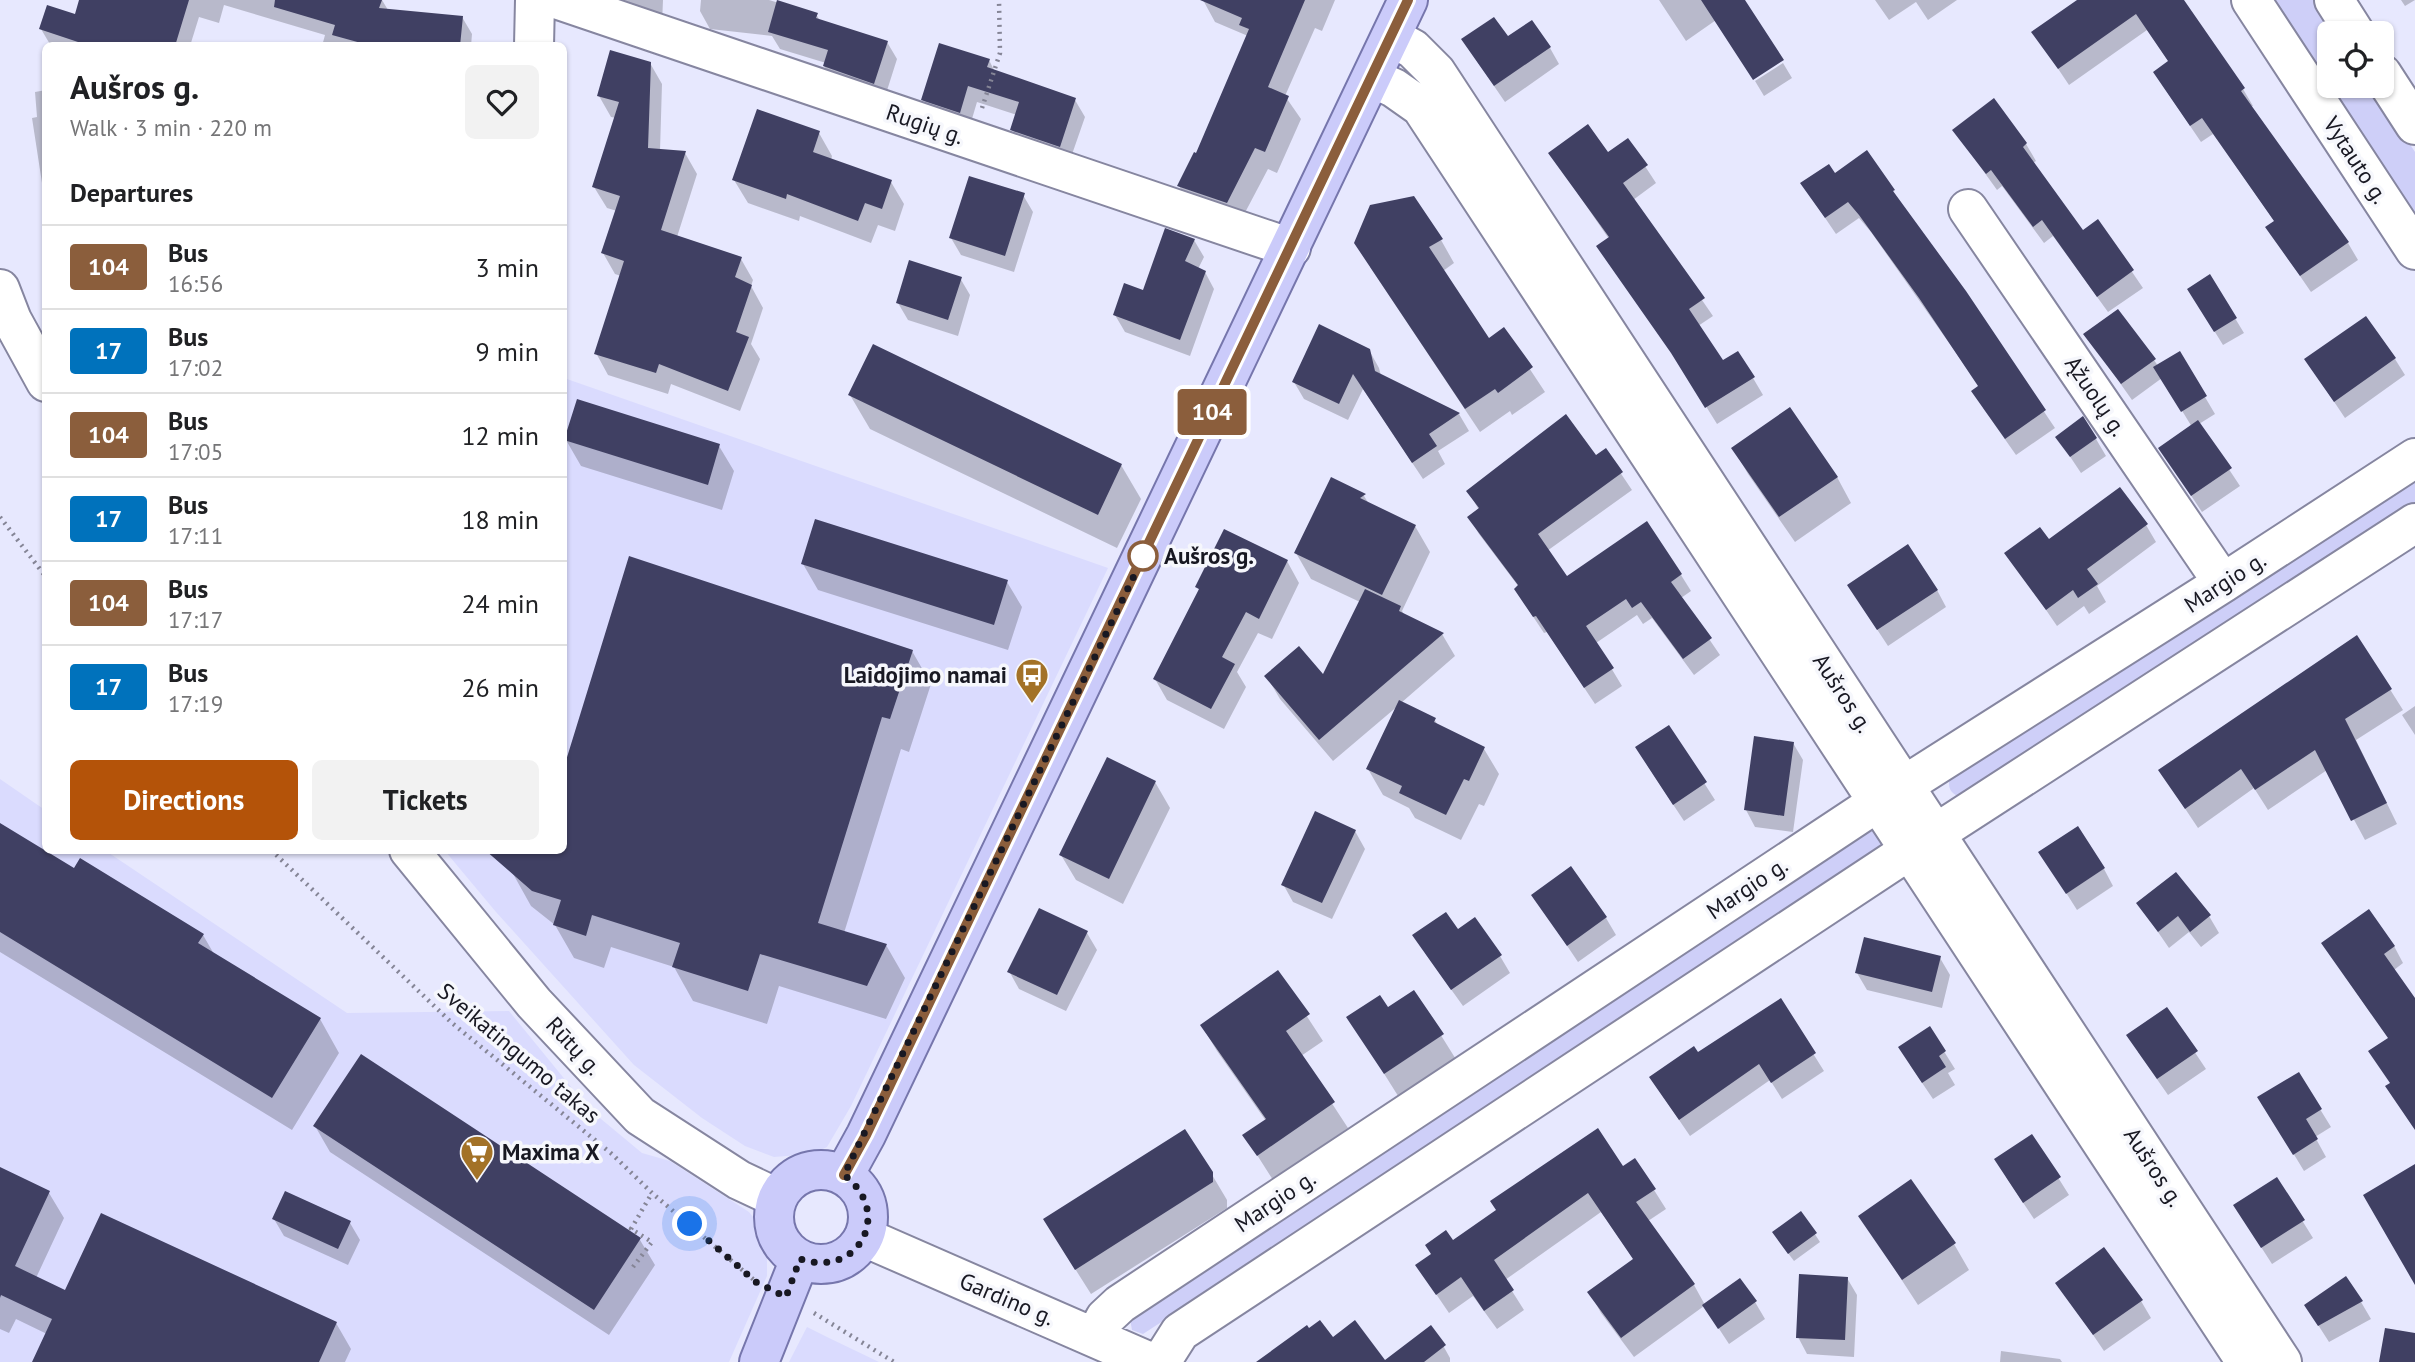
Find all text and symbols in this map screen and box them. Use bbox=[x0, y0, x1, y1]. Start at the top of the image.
map controls bbox=[2317, 21, 2394, 98]
button: locate bbox=[2317, 21, 2394, 98]
text: Aušros g. bbox=[70, 65, 199, 108]
button: heart bbox=[465, 65, 539, 139]
street label: Rugių g. bbox=[883, 97, 968, 150]
street label: Vytauto g. bbox=[2317, 110, 2395, 209]
text: Walk · 3 min · 220 m bbox=[70, 113, 272, 142]
text: Departures bbox=[70, 176, 193, 209]
text: Bus bbox=[168, 236, 208, 269]
text: 104 bbox=[88, 251, 129, 282]
text: 3 min bbox=[476, 251, 539, 284]
text: 16:56 bbox=[168, 269, 223, 298]
text: Bus bbox=[168, 320, 208, 353]
text: 17 bbox=[95, 335, 122, 366]
text: 9 min bbox=[476, 335, 539, 368]
street label: Ąžuolų g. bbox=[2059, 350, 2134, 441]
text: 17:02 bbox=[168, 353, 223, 382]
line badge: 104 bbox=[1172, 389, 1252, 435]
text: 104 bbox=[1192, 396, 1232, 427]
text: Bus bbox=[168, 404, 208, 437]
text: 104 bbox=[88, 419, 129, 450]
text: 12 min bbox=[461, 419, 539, 452]
text: 17:05 bbox=[168, 437, 223, 466]
text: Bus bbox=[168, 488, 208, 521]
text: 17 bbox=[95, 503, 122, 534]
text: 18 min bbox=[461, 503, 539, 536]
text: 17:11 bbox=[168, 521, 223, 550]
marker: Aušros g. bbox=[1128, 541, 1158, 571]
place label: Aušros g. bbox=[1164, 541, 1254, 570]
street label: Margio g. bbox=[2178, 544, 2271, 619]
text: Bus bbox=[168, 572, 208, 605]
text: 104 bbox=[88, 587, 129, 618]
text: 24 min bbox=[461, 587, 539, 620]
text: 17:17 bbox=[168, 605, 223, 634]
street label: Aušros g. bbox=[1807, 648, 1880, 738]
text: Bus bbox=[168, 656, 208, 689]
bus stop icon: Laidojimo namai bbox=[1013, 656, 1051, 705]
place label: Laidojimo namai bbox=[844, 660, 1007, 689]
text: 17 bbox=[95, 671, 122, 702]
text: 26 min bbox=[461, 671, 539, 704]
text: 17:19 bbox=[168, 689, 223, 718]
button: Directions bbox=[70, 760, 298, 840]
button: Tickets bbox=[312, 760, 539, 840]
street label: Margio g. bbox=[1701, 850, 1793, 925]
street label: Sveikatingumo takas bbox=[432, 976, 606, 1129]
street label: Rūtų g. bbox=[540, 1010, 609, 1081]
street label: Aušros g. bbox=[2118, 1122, 2191, 1212]
supermarket icon: Maxima X bbox=[458, 1133, 496, 1182]
place label: Maxima X bbox=[502, 1137, 600, 1166]
street label: Margio g. bbox=[1229, 1163, 1321, 1238]
your location bbox=[672, 1206, 707, 1241]
street label: Gardino g. bbox=[955, 1266, 1059, 1331]

